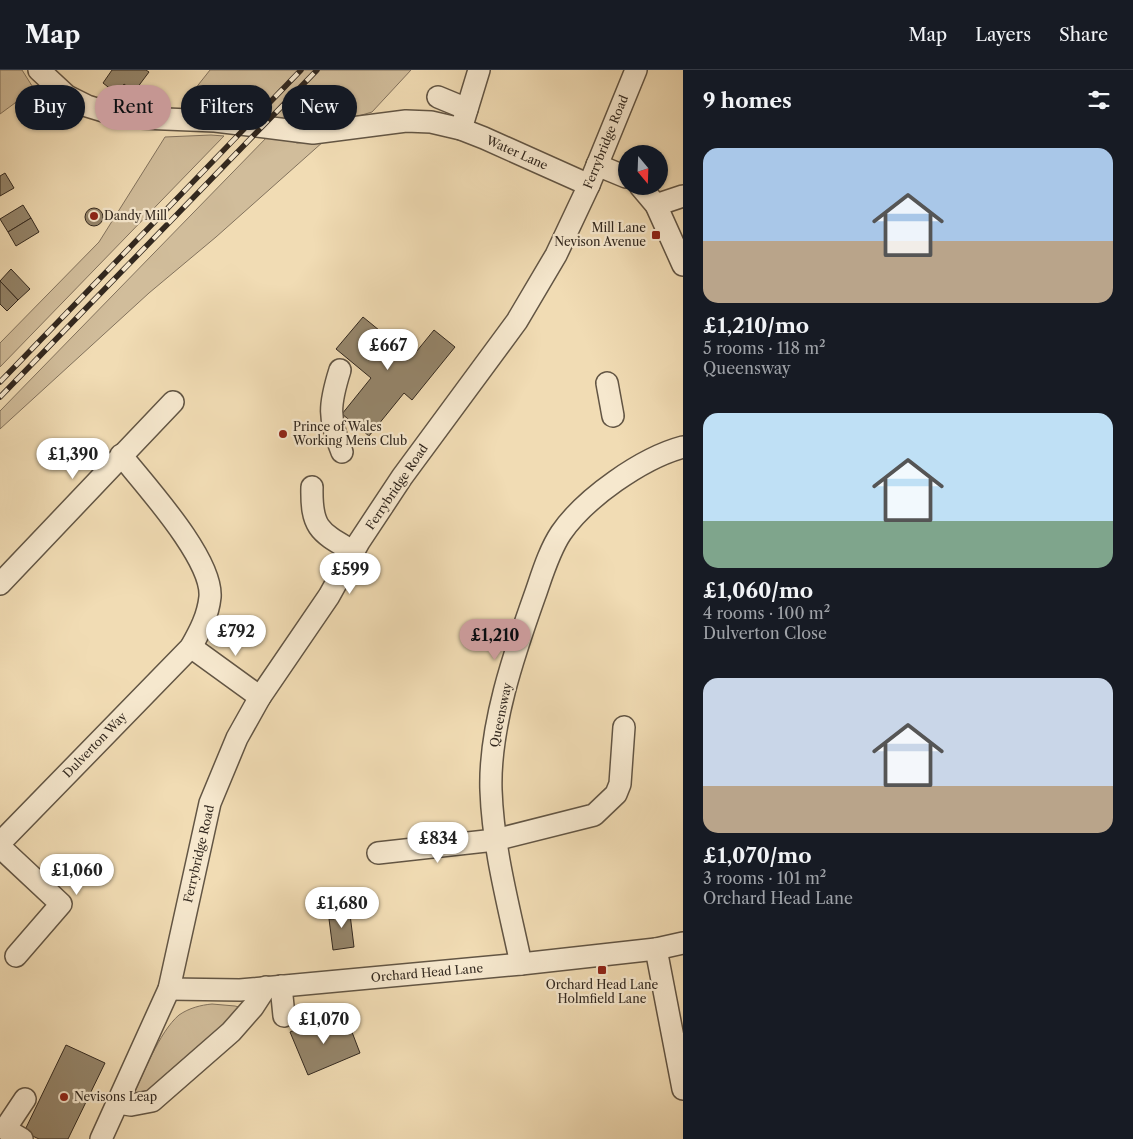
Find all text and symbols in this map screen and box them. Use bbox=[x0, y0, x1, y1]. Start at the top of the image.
text: Map bbox=[25, 20, 80, 49]
text: Map bbox=[909, 24, 947, 46]
text: Layers bbox=[975, 24, 1031, 46]
text: Share bbox=[1059, 24, 1108, 46]
chip: Buy bbox=[15, 85, 85, 130]
chip: Rent bbox=[95, 85, 171, 130]
chip: Filters bbox=[181, 85, 272, 130]
chip: New bbox=[282, 85, 357, 130]
icon: filters bbox=[1085, 86, 1113, 114]
text: 9 homes bbox=[703, 88, 792, 113]
street label: Ferrybridge Road bbox=[580, 92, 631, 191]
street label: Water Lane bbox=[483, 132, 551, 173]
north arrow bbox=[618, 145, 668, 195]
map controls bbox=[618, 145, 668, 195]
icon: home bbox=[863, 180, 953, 270]
place label: Dandy Mill bbox=[104, 208, 168, 223]
marker: Dandy Mill bbox=[88, 210, 100, 222]
place label: Mill Lane Nevison Avenue bbox=[554, 220, 646, 249]
marker: Mill Lane Nevison Avenue bbox=[650, 229, 662, 241]
text: £1,210/mo bbox=[703, 313, 809, 338]
pin: £667 bbox=[358, 328, 418, 371]
text: £667 bbox=[369, 335, 407, 355]
text: 5 rooms · 118 m² bbox=[703, 338, 826, 358]
text: Queensway bbox=[703, 358, 791, 378]
place label: Prince of Wales Working Mens Club bbox=[292, 419, 407, 448]
marker: Prince of Wales Working Mens Club bbox=[277, 428, 289, 440]
pin: £1,390 bbox=[32, 438, 114, 480]
street label: Ferrybridge Road bbox=[362, 441, 431, 532]
text: £1,390 bbox=[47, 444, 99, 464]
icon: home bbox=[863, 445, 953, 535]
pin: £599 bbox=[320, 552, 380, 595]
text: £599 bbox=[331, 559, 369, 579]
text: £1,060/mo bbox=[703, 578, 813, 603]
text: 4 rooms · 100 m² bbox=[703, 603, 830, 623]
pin: £792 bbox=[206, 614, 266, 657]
pin: £1,210 bbox=[454, 618, 536, 661]
text: £792 bbox=[217, 621, 255, 641]
text: Dulverton Close bbox=[703, 623, 827, 643]
text: £1,210 bbox=[470, 625, 520, 645]
street label: Queensway bbox=[486, 681, 515, 749]
street label: Dulverton Way bbox=[60, 709, 130, 780]
icon: home bbox=[863, 710, 953, 800]
street label: Ferrybridge Road bbox=[180, 803, 217, 904]
pin: £834 bbox=[408, 822, 468, 864]
text: £834 bbox=[418, 828, 458, 848]
text: £1,070/mo bbox=[703, 843, 812, 868]
pin: £1,060 bbox=[36, 854, 118, 896]
text: £1,060 bbox=[51, 860, 103, 880]
text: 3 rooms · 101 m² bbox=[703, 868, 826, 888]
pin: £1,680 bbox=[301, 886, 383, 929]
text: Orchard Head Lane bbox=[703, 888, 853, 908]
text: £1,680 bbox=[316, 893, 368, 913]
street label: Orchard Head Lane bbox=[370, 960, 484, 985]
marker: Orchard Head Lane Holmfield Lane bbox=[596, 964, 608, 976]
place label: Orchard Head Lane Holmfield Lane bbox=[546, 977, 658, 1006]
pin: £1,070 bbox=[283, 1002, 365, 1045]
text: £1,070 bbox=[299, 1009, 349, 1029]
place label: Nevisons Leap bbox=[74, 1089, 157, 1104]
marker: Nevisons Leap bbox=[58, 1091, 70, 1103]

